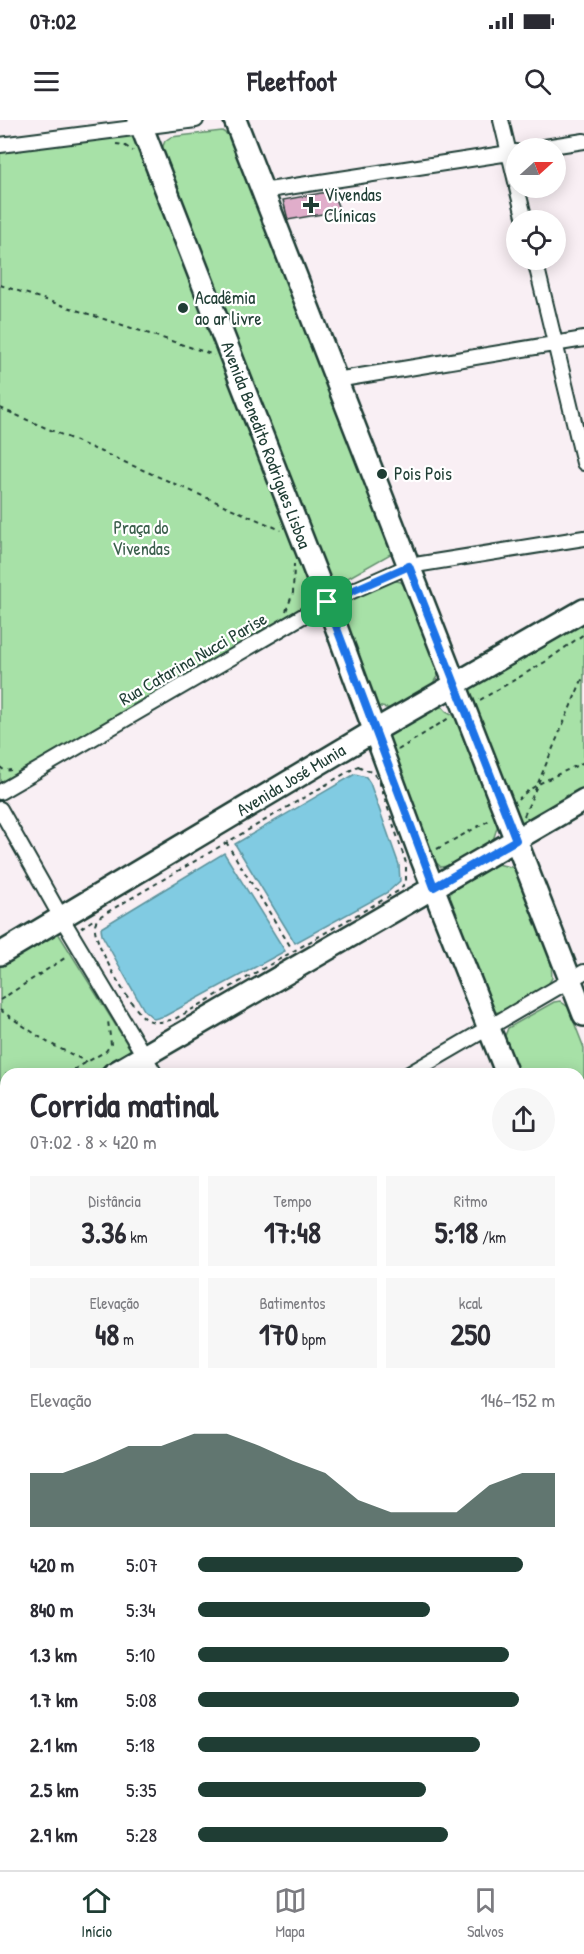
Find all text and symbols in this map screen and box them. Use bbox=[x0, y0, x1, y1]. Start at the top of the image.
text: 07:02 bbox=[30, 6, 76, 36]
text: Fleetfoot bbox=[248, 63, 336, 99]
icon: menu bbox=[30, 65, 63, 98]
icon: search bbox=[521, 65, 554, 98]
north arrow bbox=[506, 138, 566, 198]
map controls bbox=[506, 138, 566, 270]
place label: Vivendas Clínicas bbox=[324, 182, 382, 228]
marker: Vivendas Clínicas bbox=[302, 196, 320, 214]
button: locate bbox=[506, 210, 566, 270]
place label: Acadêmia ao ar livre bbox=[195, 285, 262, 331]
marker: Acadêmia ao ar livre bbox=[176, 301, 190, 315]
street label: Avenida Benedito Rodrigues Lisboa bbox=[215, 338, 318, 552]
place label: Pois Pois bbox=[394, 461, 452, 486]
marker: Pois Pois bbox=[375, 467, 389, 481]
park label: Praça do Vivendas bbox=[112, 515, 170, 561]
pin bbox=[301, 576, 352, 627]
icon: arrive bbox=[310, 585, 343, 618]
street label: Rua Catarina Nucci Parise bbox=[114, 606, 271, 711]
street label: Avenida José Munia bbox=[232, 737, 350, 822]
text: Corrida matinal bbox=[30, 1083, 218, 1127]
button: share bbox=[492, 1088, 555, 1151]
text: 07:02 · 8 × 420 m bbox=[30, 1128, 157, 1155]
text: Distância bbox=[88, 1190, 141, 1212]
text: Tempo bbox=[273, 1190, 312, 1212]
text: Ritmo bbox=[454, 1190, 487, 1212]
text: 3.36 bbox=[81, 1212, 127, 1252]
text: 17:48 bbox=[264, 1212, 321, 1252]
text: 5:18 bbox=[435, 1212, 478, 1252]
text: km bbox=[127, 1226, 148, 1248]
text: /km bbox=[478, 1226, 506, 1248]
text: Elevação bbox=[90, 1292, 139, 1314]
text: Batimentos bbox=[259, 1292, 326, 1314]
text: kcal bbox=[459, 1292, 482, 1314]
text: 48 bbox=[95, 1314, 119, 1354]
text: 170 bbox=[259, 1314, 298, 1354]
text: 250 bbox=[450, 1314, 491, 1354]
text: m bbox=[119, 1328, 134, 1350]
text: bpm bbox=[298, 1328, 326, 1350]
text: Elevação bbox=[30, 1386, 92, 1413]
text: 146–152 m bbox=[481, 1386, 555, 1413]
text: 420 m bbox=[30, 1551, 74, 1578]
text: 5:07 bbox=[126, 1551, 158, 1578]
text: 840 m bbox=[30, 1596, 73, 1623]
text: 5:34 bbox=[126, 1596, 156, 1623]
text: 1.3 km bbox=[30, 1641, 77, 1668]
text: 5:10 bbox=[126, 1641, 155, 1668]
text: 1.7 km bbox=[30, 1686, 78, 1713]
text: 5:08 bbox=[126, 1686, 157, 1713]
text: 2.1 km bbox=[30, 1731, 77, 1758]
text: 5:18 bbox=[126, 1731, 155, 1758]
text: 2.5 km bbox=[30, 1776, 79, 1803]
text: 5:35 bbox=[126, 1776, 157, 1803]
text: 2.9 km bbox=[30, 1821, 77, 1848]
text: 5:28 bbox=[126, 1821, 157, 1848]
tab: Início bbox=[80, 1884, 113, 1942]
tab: Mapa bbox=[274, 1884, 307, 1942]
tab: Salvos bbox=[467, 1884, 504, 1942]

